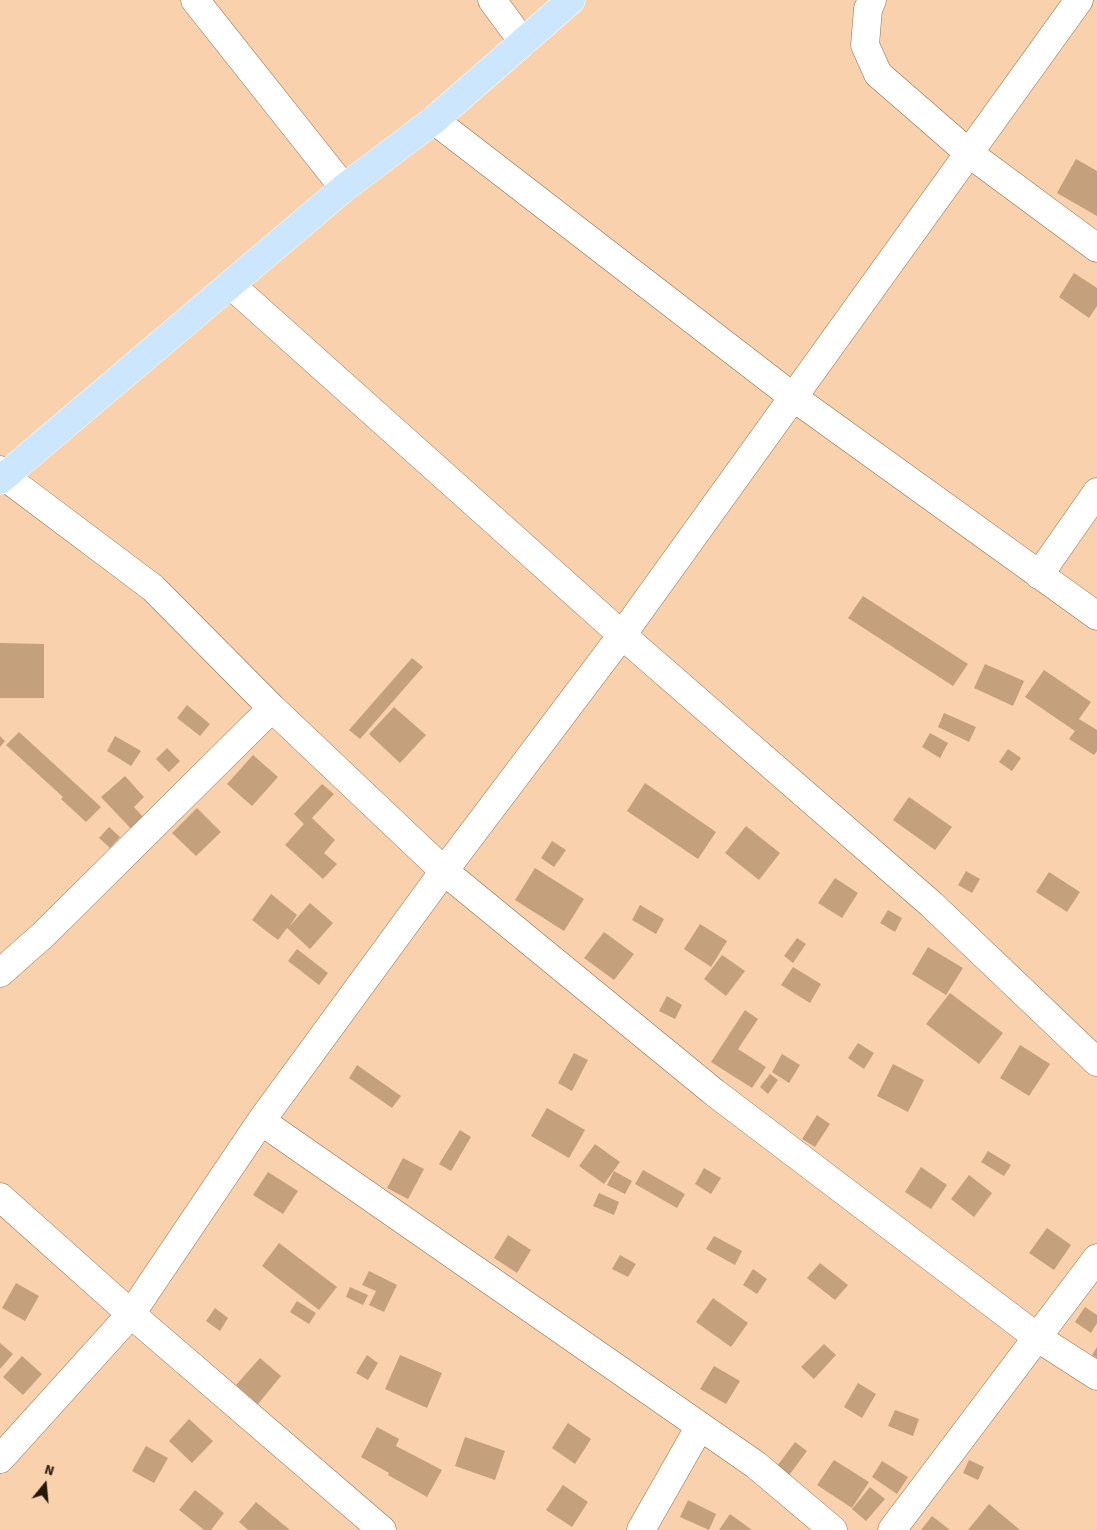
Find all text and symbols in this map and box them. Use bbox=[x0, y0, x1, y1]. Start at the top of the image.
north arrow bbox=[20, 1460, 70, 1510]
text: N bbox=[42, 1460, 57, 1482]

